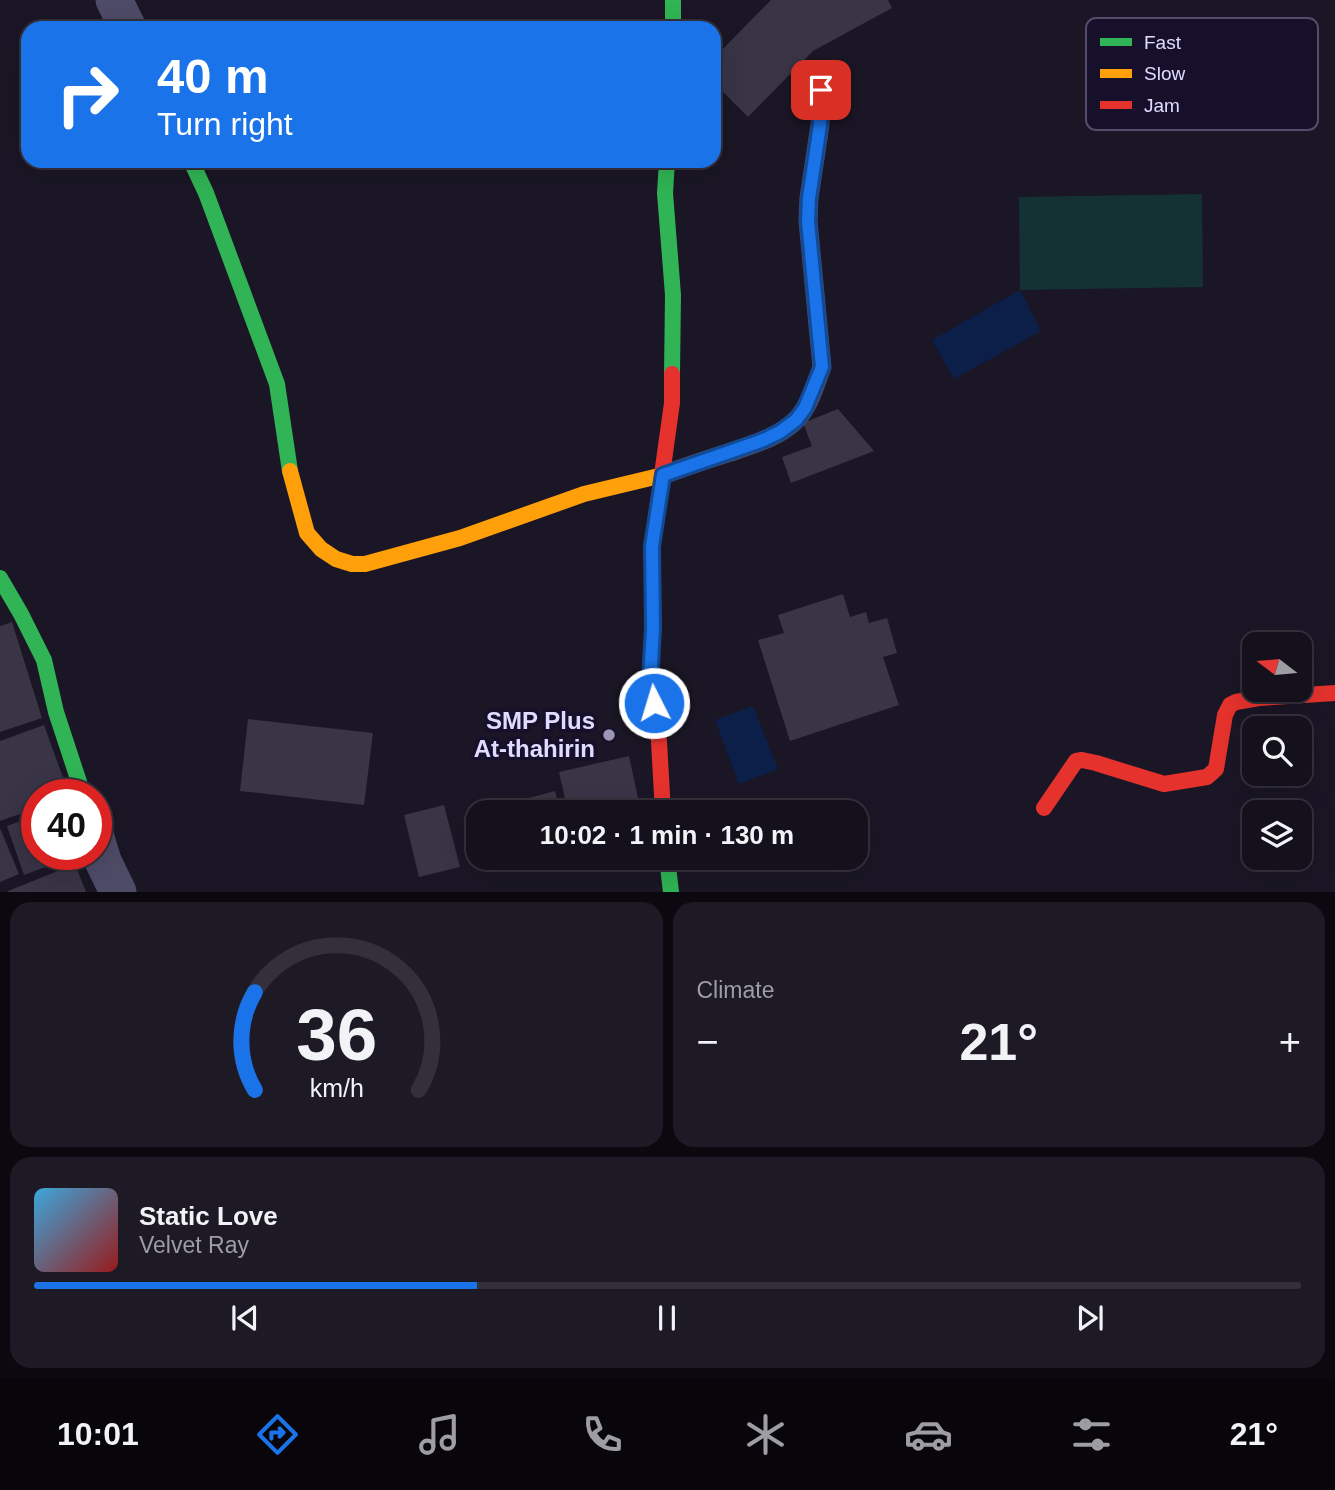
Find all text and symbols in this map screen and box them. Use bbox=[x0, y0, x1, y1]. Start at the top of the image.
legend bbox=[1086, 18, 1318, 130]
text: Fast bbox=[1144, 32, 1182, 53]
icon: right bbox=[42, 49, 133, 140]
text: 40 m bbox=[157, 49, 269, 103]
pin bbox=[791, 60, 851, 120]
text: Slow bbox=[1144, 63, 1185, 84]
icon: arrive bbox=[802, 71, 840, 109]
text: Jam bbox=[1144, 95, 1180, 116]
text: Turn right bbox=[157, 106, 293, 142]
north arrow bbox=[1242, 632, 1312, 702]
map controls bbox=[1242, 632, 1312, 870]
position arrow bbox=[617, 666, 691, 740]
place label: SMP Plus At-thahirin bbox=[474, 707, 595, 762]
button: search bbox=[1242, 716, 1312, 786]
marker: SMP Plus At-thahirin bbox=[601, 727, 617, 743]
speed limit sign: 40 bbox=[21, 779, 112, 870]
button: layers bbox=[1242, 800, 1312, 870]
text: 10:02 · 1 min · 130 m bbox=[540, 820, 794, 850]
text: Climate bbox=[697, 977, 774, 1003]
text: 36 bbox=[296, 995, 377, 1076]
text: 21° bbox=[959, 1013, 1038, 1071]
text: − bbox=[697, 1021, 719, 1063]
text: + bbox=[1279, 1021, 1301, 1063]
text: km/h bbox=[309, 1074, 363, 1102]
text: Static Love bbox=[139, 1201, 278, 1231]
text: Velvet Ray bbox=[139, 1232, 249, 1258]
icon: previous bbox=[226, 1299, 264, 1337]
icon: pause bbox=[648, 1299, 686, 1337]
icon: next bbox=[1071, 1299, 1109, 1337]
icon: directions bbox=[253, 1410, 302, 1459]
icon: music bbox=[415, 1410, 464, 1459]
icon: phone bbox=[578, 1410, 627, 1459]
icon: climate bbox=[741, 1410, 790, 1459]
icon: car bbox=[904, 1410, 953, 1459]
icon: filters bbox=[1067, 1410, 1116, 1459]
text: 10:01 bbox=[57, 1416, 139, 1452]
text: 21° bbox=[1230, 1416, 1278, 1452]

